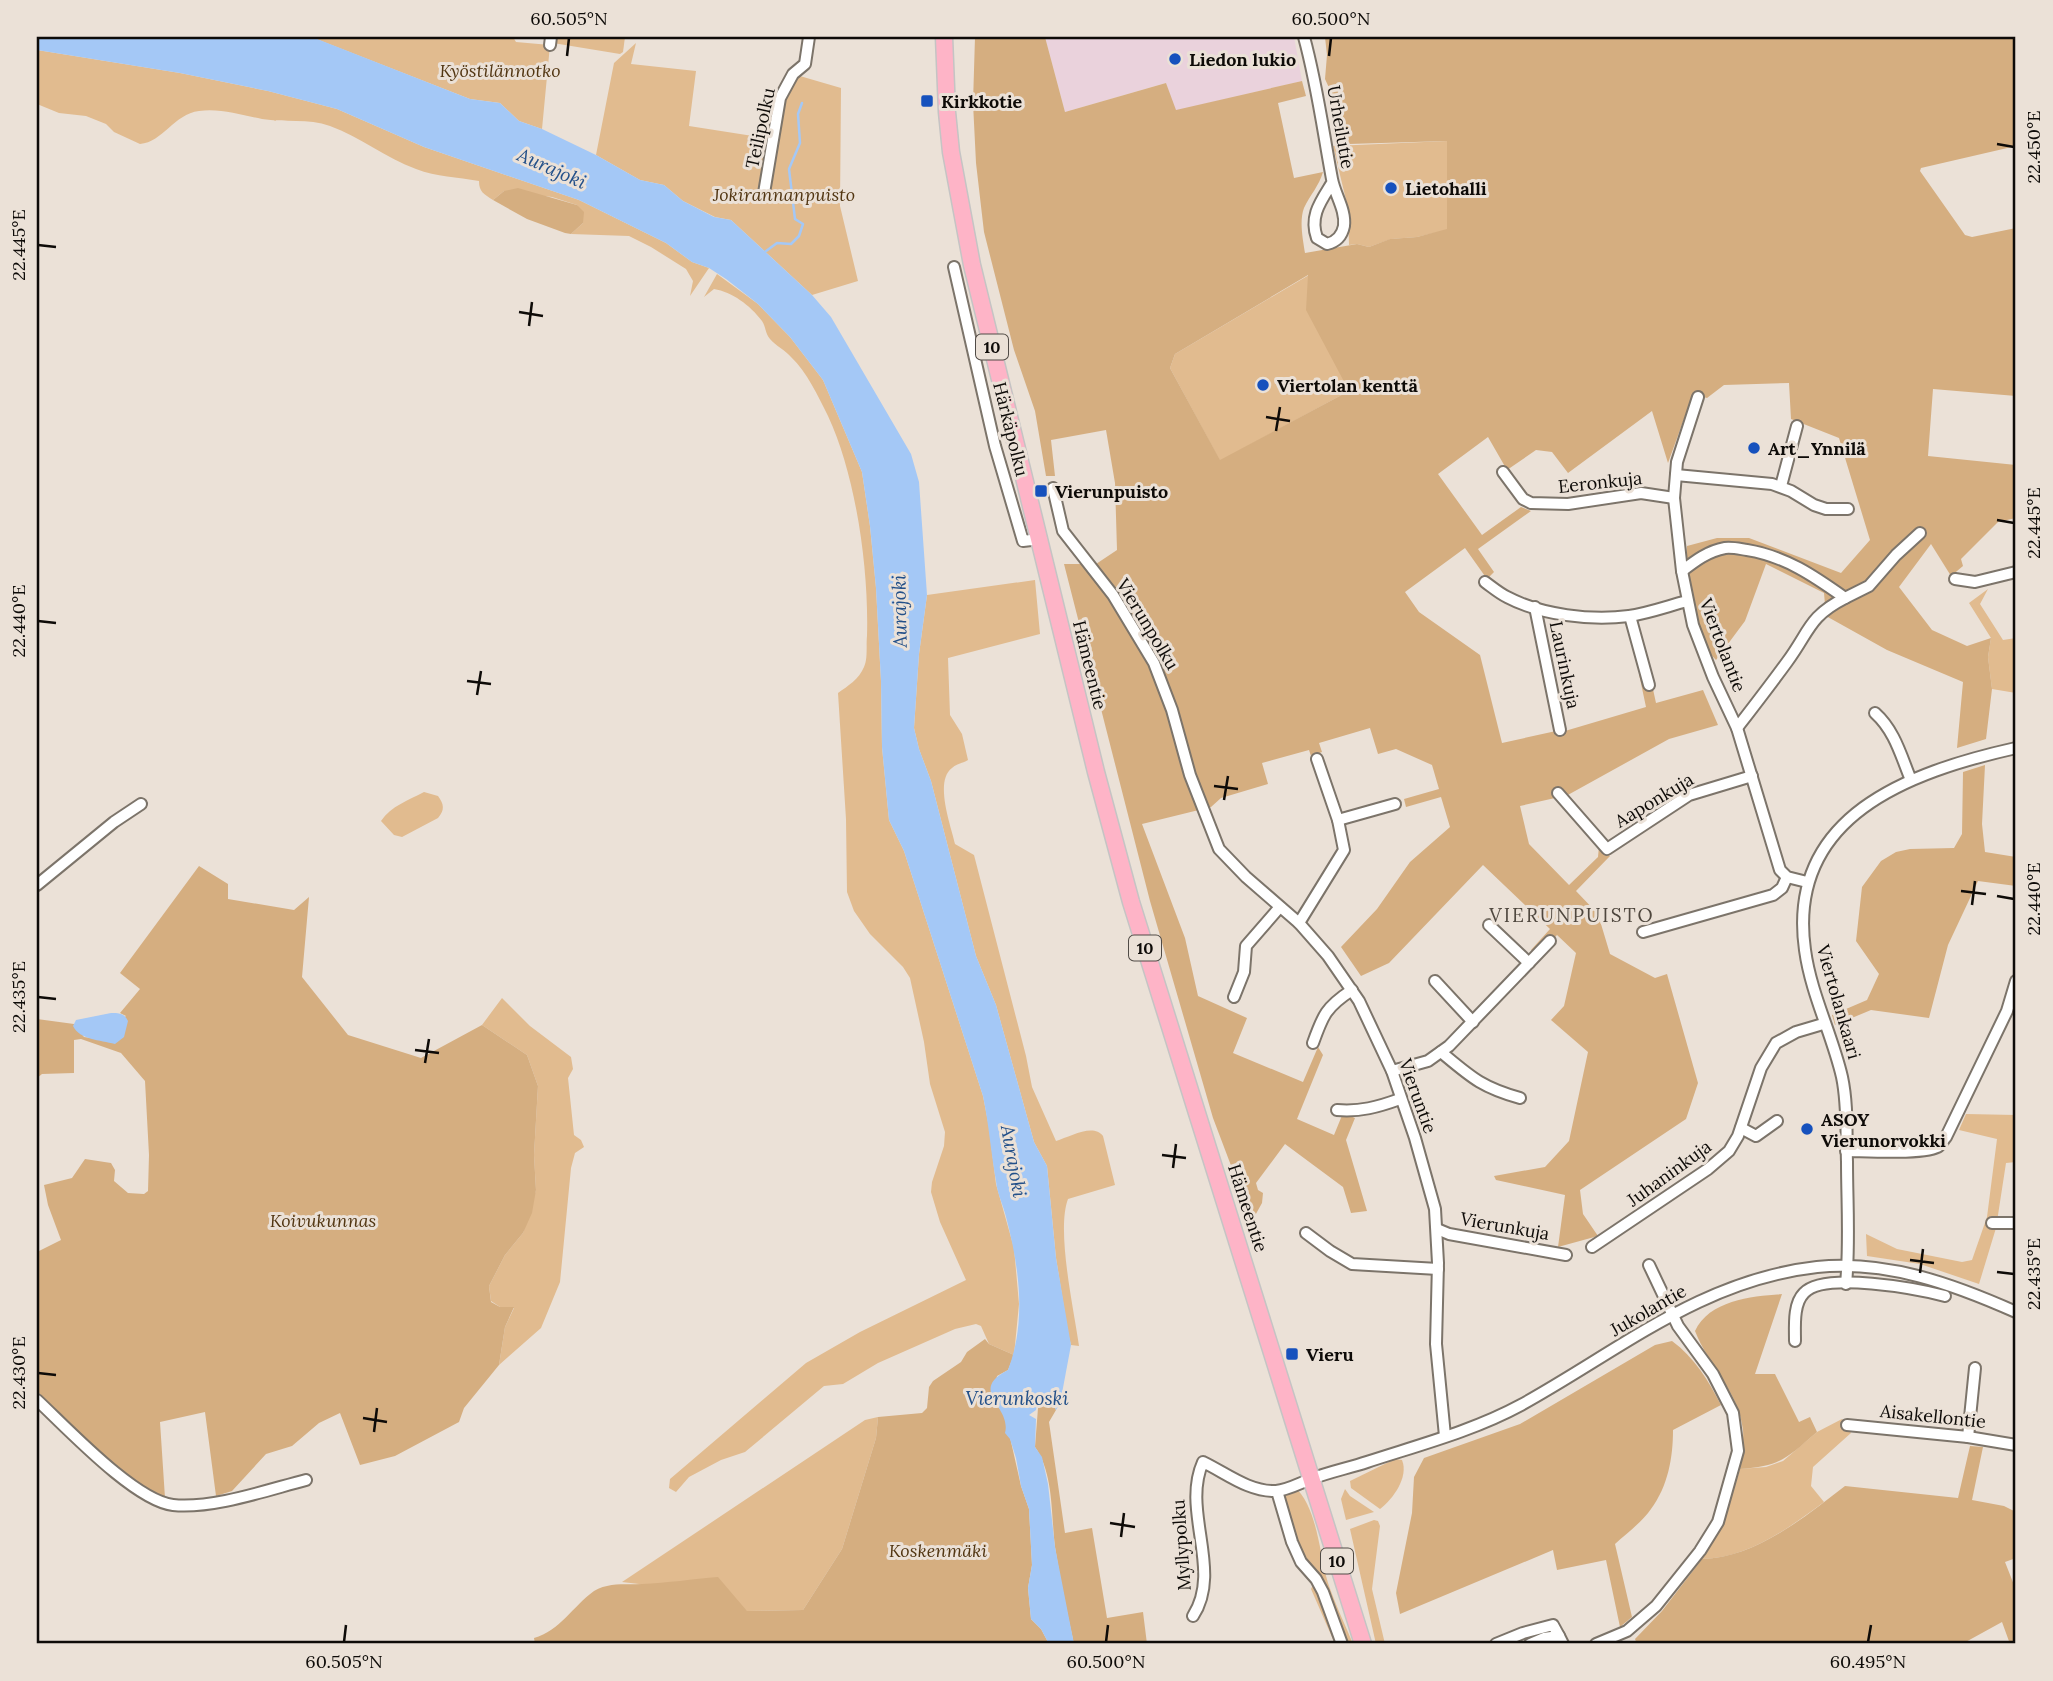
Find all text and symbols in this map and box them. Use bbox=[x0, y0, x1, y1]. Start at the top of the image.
text: 60.505°N bbox=[530, 7, 608, 30]
text: 60.500°N bbox=[1292, 7, 1370, 30]
place label: Liedon lukio bbox=[1189, 48, 1296, 71]
marker: Liedon lukio bbox=[1167, 51, 1183, 67]
park label: Kyöstilännotko bbox=[439, 59, 561, 82]
street label: Urheilutie bbox=[1322, 84, 1360, 171]
street label: Teilipolku bbox=[740, 85, 780, 170]
place label: Kirkkotie bbox=[941, 90, 1023, 113]
marker: Kirkkotie bbox=[919, 93, 935, 109]
text: 22.450°E bbox=[2022, 111, 2045, 184]
water label: Aurajoki bbox=[513, 142, 590, 194]
place label: Lietohalli bbox=[1405, 177, 1487, 200]
marker: Lietohalli bbox=[1383, 180, 1399, 196]
park label: Jokirannanpuisto bbox=[712, 183, 855, 206]
text: 22.445°E bbox=[7, 209, 30, 281]
road number: 10 bbox=[976, 334, 1008, 360]
place label: Viertolan kenttä bbox=[1277, 374, 1418, 397]
marker: Viertolan kenttä bbox=[1255, 377, 1271, 393]
street label: Härkäpolku bbox=[988, 379, 1034, 479]
place label: Art_Ynnilä bbox=[1768, 437, 1866, 460]
marker: Art_Ynnilä bbox=[1746, 440, 1762, 456]
street label: Eeronkuja bbox=[1557, 466, 1643, 498]
place label: Vierunpuisto bbox=[1055, 480, 1168, 503]
marker: Vierunpuisto bbox=[1033, 483, 1049, 499]
text: 22.445°E bbox=[2022, 487, 2045, 559]
street label: Vierunpolku bbox=[1111, 573, 1184, 674]
water label: Aurajoki bbox=[886, 574, 912, 649]
text: 22.440°E bbox=[7, 585, 30, 657]
street label: Viertolantie bbox=[1694, 594, 1751, 695]
street label: Hämeentie bbox=[1068, 618, 1112, 712]
street label: Laurinkuja bbox=[1545, 619, 1585, 711]
street label: Aaponkuja bbox=[1610, 768, 1697, 833]
text: 22.440°E bbox=[2022, 863, 2045, 935]
district label: VIERUNPUISTO bbox=[1488, 903, 1655, 927]
road number: 10 bbox=[1129, 936, 1161, 960]
street label: Viertolankaari bbox=[1811, 941, 1866, 1062]
text: 22.435°E bbox=[7, 961, 30, 1033]
street label: Vieruntie bbox=[1394, 1055, 1442, 1137]
place label: ASOY Vierunorvokki bbox=[1821, 1108, 1946, 1152]
marker: ASOY Vierunorvokki bbox=[1799, 1121, 1815, 1137]
water label: Aurajoki bbox=[996, 1122, 1032, 1199]
street label: Juhaninkuja bbox=[1621, 1135, 1716, 1212]
street label: Hämeentie bbox=[1223, 1161, 1273, 1255]
street label: Vierunkuja bbox=[1458, 1207, 1551, 1245]
park label: Koivukunnas bbox=[270, 1209, 376, 1232]
text: 22.435°E bbox=[2022, 1238, 2045, 1310]
street label: Jukolantie bbox=[1605, 1279, 1690, 1342]
text: 22.430°E bbox=[7, 1336, 30, 1410]
place label: Vieru bbox=[1306, 1343, 1354, 1366]
marker: Vieru bbox=[1284, 1346, 1300, 1362]
water label: Vierunkoski bbox=[965, 1386, 1069, 1410]
street label: Aisakellontie bbox=[1878, 1399, 1987, 1433]
street label: Myllypolku bbox=[1166, 1498, 1196, 1591]
park label: Koskenmäki bbox=[889, 1539, 987, 1562]
road number: 10 bbox=[1321, 1548, 1353, 1574]
text: 60.505°N bbox=[305, 1650, 383, 1673]
text: 60.500°N bbox=[1067, 1650, 1145, 1673]
text: 60.495°N bbox=[1830, 1650, 1906, 1673]

